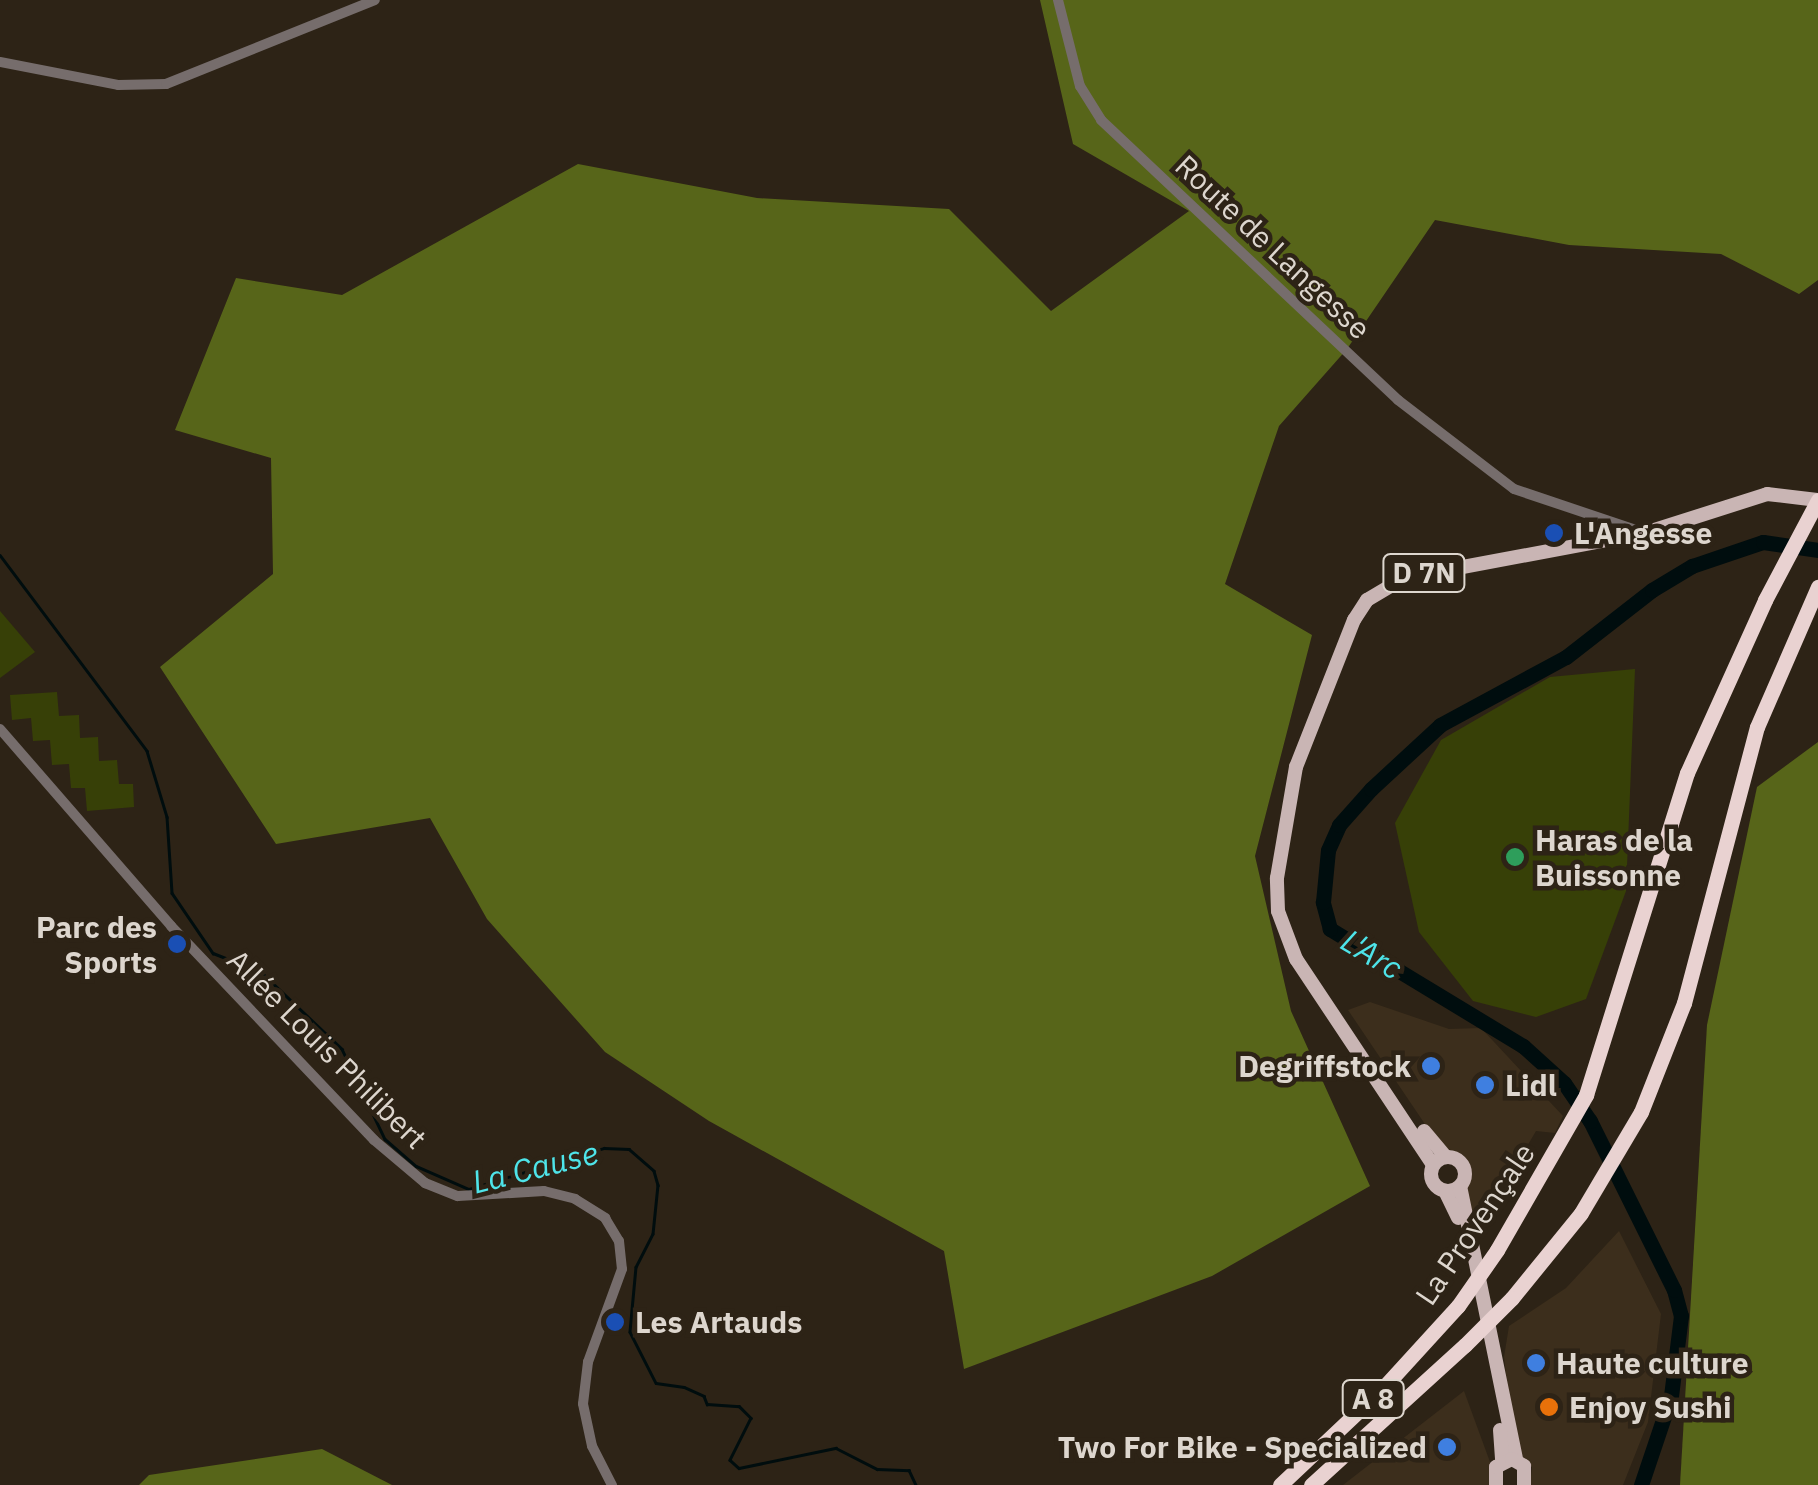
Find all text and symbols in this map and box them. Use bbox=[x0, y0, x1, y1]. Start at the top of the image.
street label: Route de Langesse bbox=[1168, 147, 1378, 347]
place label: L'Angesse bbox=[1574, 515, 1712, 551]
marker: L'Angesse bbox=[1543, 522, 1565, 544]
road number: D 7N bbox=[1382, 550, 1466, 596]
place label: Haras de la Buissonne bbox=[1535, 822, 1693, 892]
marker: Haras de la Buissonne bbox=[1504, 846, 1526, 868]
place label: Parc des Sports bbox=[36, 909, 157, 980]
water label: L'Arc bbox=[1335, 921, 1409, 987]
marker: Parc des Sports bbox=[166, 933, 188, 955]
street label: Allée Louis Philibert bbox=[220, 942, 434, 1156]
place label: Degriffstock bbox=[1238, 1048, 1411, 1084]
marker: Degriffstock bbox=[1420, 1055, 1442, 1077]
place label: Lidl bbox=[1505, 1067, 1557, 1103]
marker: Lidl bbox=[1474, 1074, 1496, 1096]
water label: La Cause bbox=[468, 1133, 602, 1201]
street label: La Provençale bbox=[1408, 1136, 1542, 1312]
place label: Les Artauds bbox=[635, 1304, 802, 1340]
marker: Les Artauds bbox=[604, 1311, 626, 1333]
place label: Haute culture bbox=[1556, 1345, 1749, 1381]
marker: Haute culture bbox=[1525, 1352, 1547, 1374]
road number: A 8 bbox=[1340, 1376, 1406, 1422]
place label: Enjoy Sushi bbox=[1569, 1389, 1732, 1425]
marker: Enjoy Sushi bbox=[1538, 1396, 1560, 1418]
place label: Two For Bike - Specialized bbox=[1058, 1429, 1427, 1465]
marker: Two For Bike - Specialized bbox=[1436, 1436, 1458, 1458]

